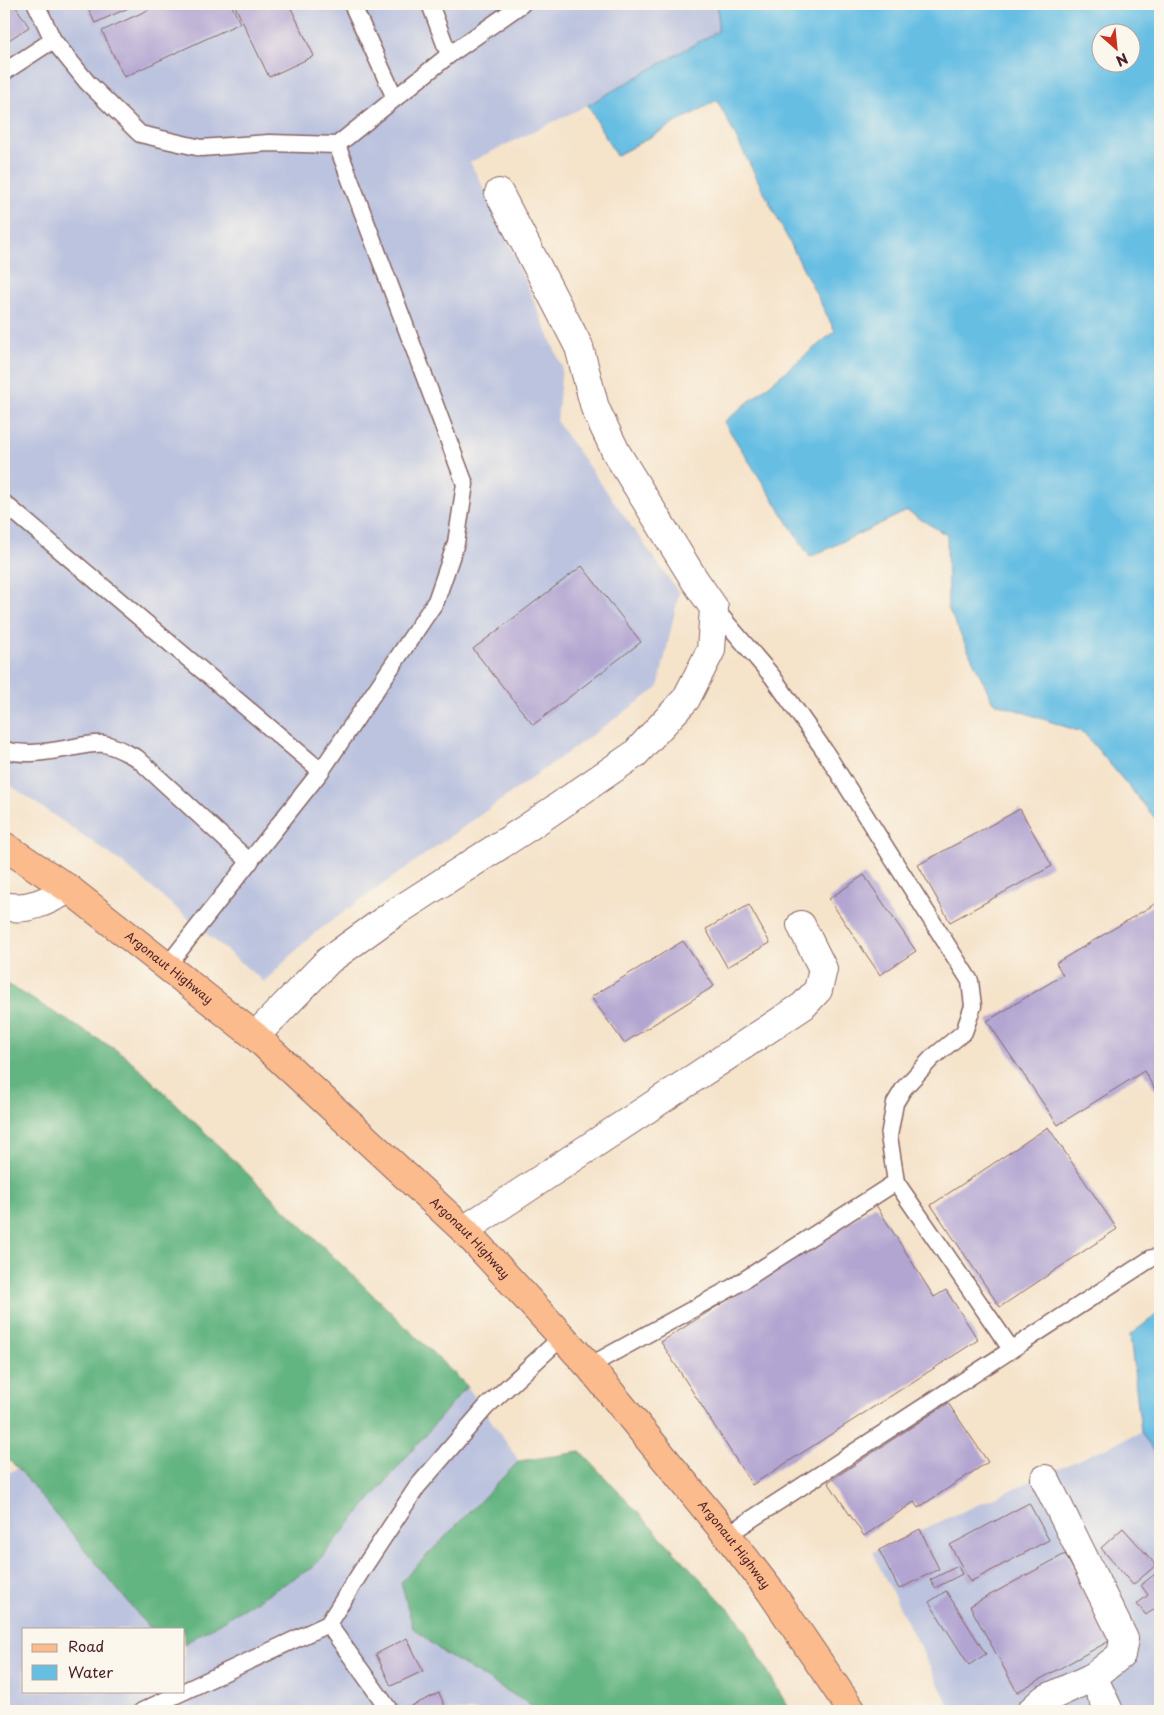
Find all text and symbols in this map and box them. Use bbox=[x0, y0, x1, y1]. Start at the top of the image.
north arrow bbox=[1092, 22, 1142, 72]
text: N bbox=[1112, 48, 1132, 72]
street label: Argonaut Highway bbox=[121, 927, 217, 1007]
street label: Argonaut Highway bbox=[426, 1193, 514, 1282]
street label: Argonaut Highway bbox=[694, 1496, 775, 1592]
legend bbox=[22, 1628, 185, 1692]
text: Road bbox=[68, 1634, 104, 1657]
text: Water bbox=[68, 1660, 113, 1683]

